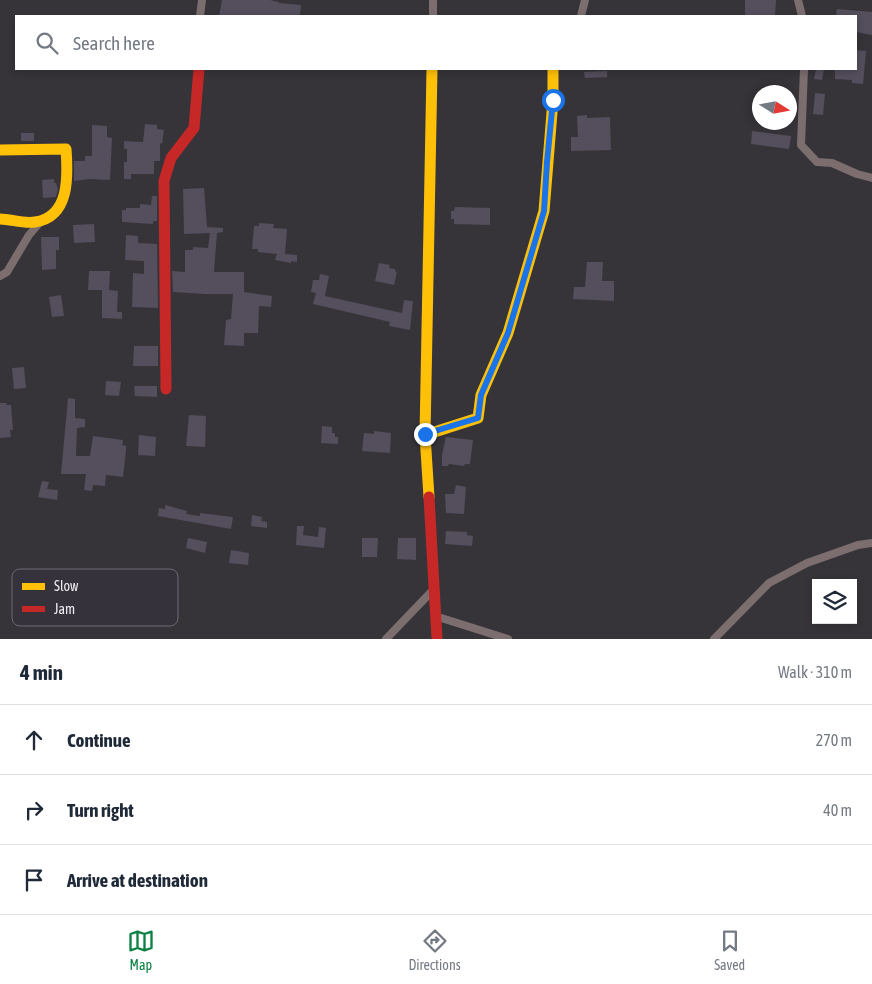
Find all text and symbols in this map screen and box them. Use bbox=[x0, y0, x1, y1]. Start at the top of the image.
search box bbox=[15, 15, 857, 70]
icon: search bbox=[33, 29, 61, 57]
text: Search here bbox=[73, 32, 155, 54]
north arrow bbox=[752, 85, 797, 130]
route start bbox=[542, 89, 565, 112]
route end bbox=[414, 423, 437, 446]
legend bbox=[12, 569, 178, 626]
text: Slow bbox=[54, 578, 79, 594]
map controls bbox=[812, 579, 857, 624]
button: layers bbox=[812, 579, 857, 624]
text: Jam bbox=[54, 601, 75, 617]
text: 4 min bbox=[20, 660, 63, 684]
text: Walk · 310 m bbox=[778, 663, 852, 681]
icon: ahead bbox=[20, 726, 48, 754]
text: Continue bbox=[67, 729, 131, 751]
text: 270 m bbox=[816, 731, 852, 749]
icon: right bbox=[20, 796, 48, 824]
text: Turn right bbox=[67, 799, 134, 821]
text: 40 m bbox=[823, 801, 852, 819]
icon: arrive bbox=[20, 866, 48, 894]
text: Arrive at destination bbox=[67, 869, 208, 891]
tab: Map bbox=[127, 927, 155, 973]
tab: Directions bbox=[408, 927, 461, 973]
tab: Saved bbox=[714, 927, 745, 973]

